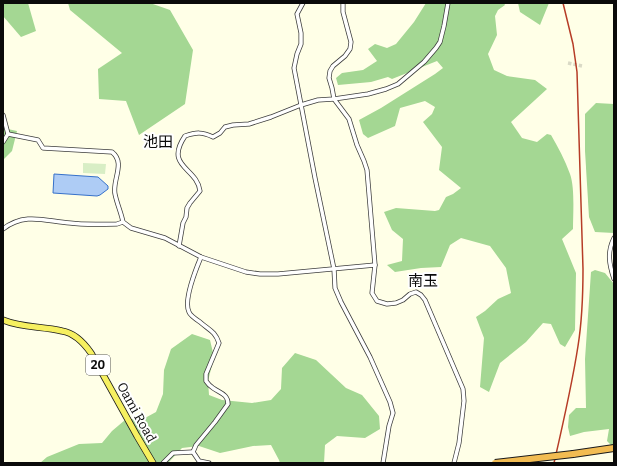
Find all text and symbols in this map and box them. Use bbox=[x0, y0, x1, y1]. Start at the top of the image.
district label: 池田 bbox=[143, 133, 173, 151]
district label: 南玉 bbox=[408, 272, 438, 290]
road number: 20 bbox=[86, 355, 110, 375]
street label: Oami Road bbox=[114, 380, 159, 445]

